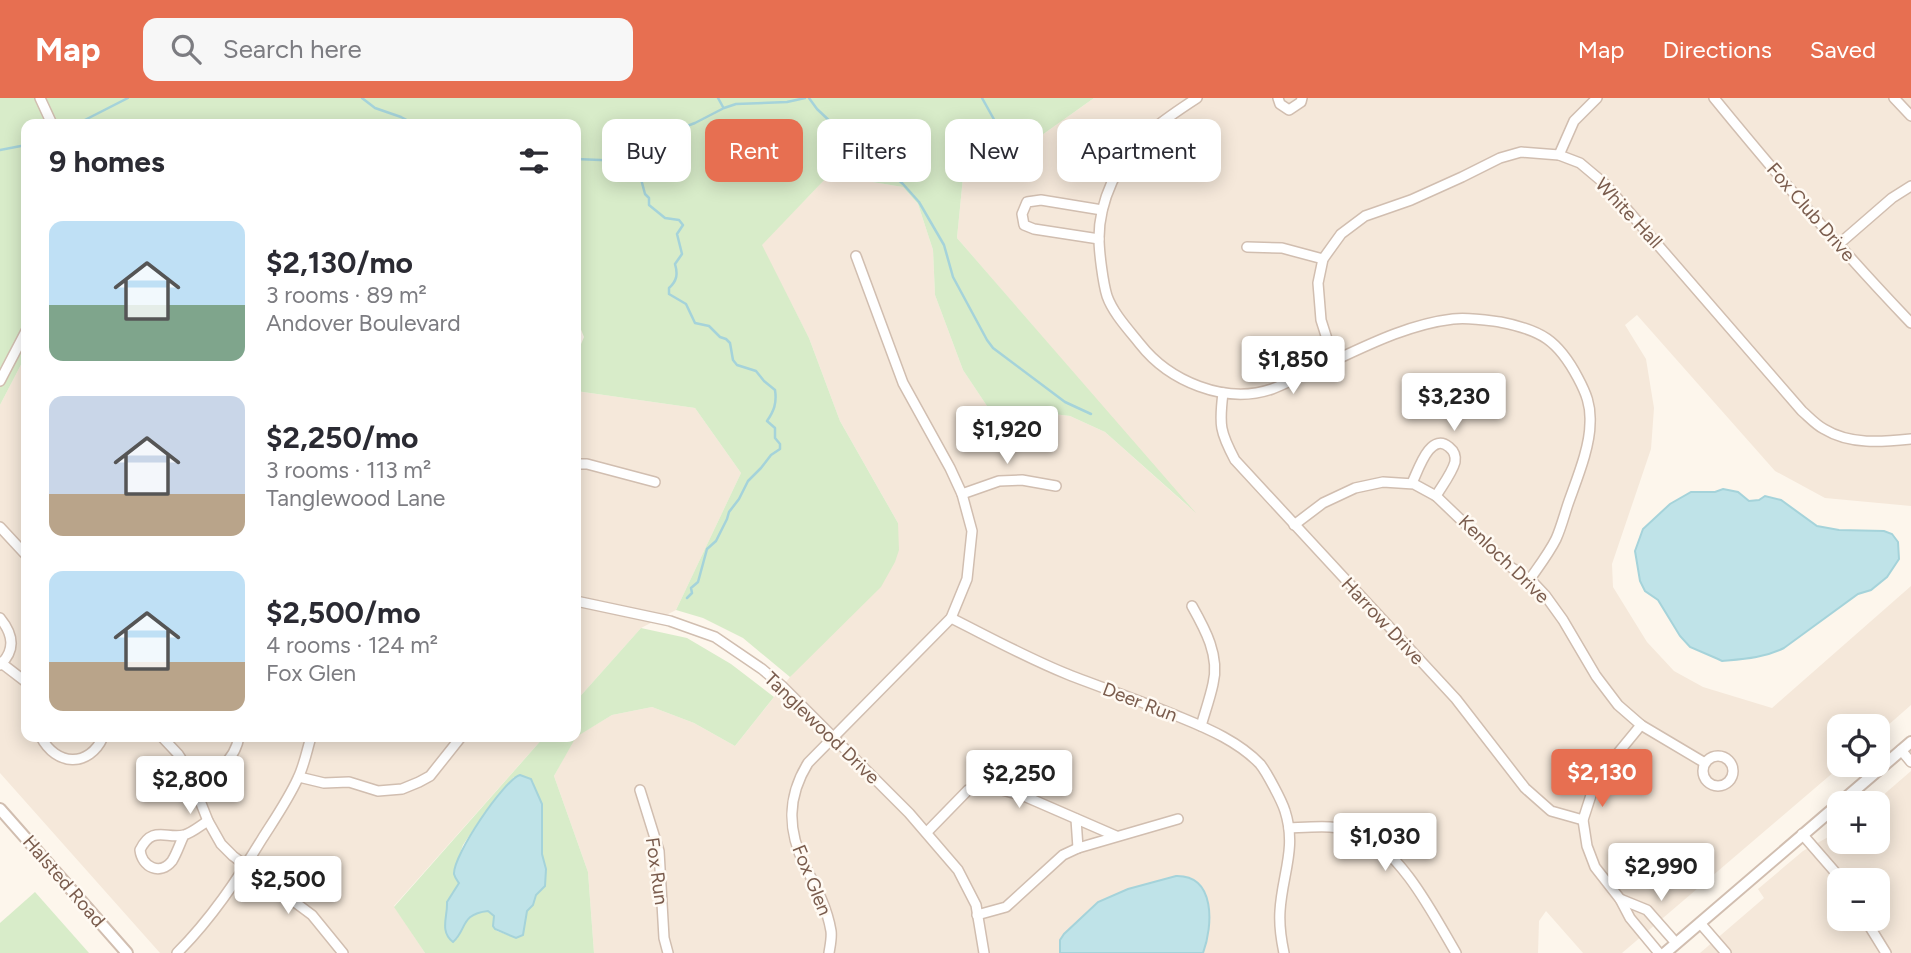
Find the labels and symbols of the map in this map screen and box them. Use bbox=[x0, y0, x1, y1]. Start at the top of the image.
street label: Fox Club Drive bbox=[1762, 158, 1860, 266]
street label: White Hall bbox=[1591, 173, 1667, 253]
pin: $1,850 bbox=[1236, 336, 1350, 396]
pin: $3,230 bbox=[1397, 374, 1511, 433]
pin: $1,920 bbox=[950, 406, 1064, 466]
street label: Kenloch Drive bbox=[1454, 510, 1554, 608]
street label: Harrow Drive bbox=[1337, 573, 1429, 669]
street label: Tanglewood Drive bbox=[760, 667, 884, 789]
street label: Deer Run bbox=[1099, 677, 1181, 727]
pin: $2,250 bbox=[962, 750, 1076, 810]
pin: $2,130 bbox=[1545, 750, 1659, 809]
pin: $2,800 bbox=[133, 756, 247, 816]
pin: $1,030 bbox=[1328, 814, 1442, 873]
street label: Halsted Road bbox=[18, 830, 110, 932]
street label: Fox Run bbox=[641, 836, 673, 906]
street label: Fox Glen bbox=[787, 841, 837, 919]
pin: $2,990 bbox=[1604, 844, 1718, 903]
pin: $2,500 bbox=[231, 856, 345, 916]

